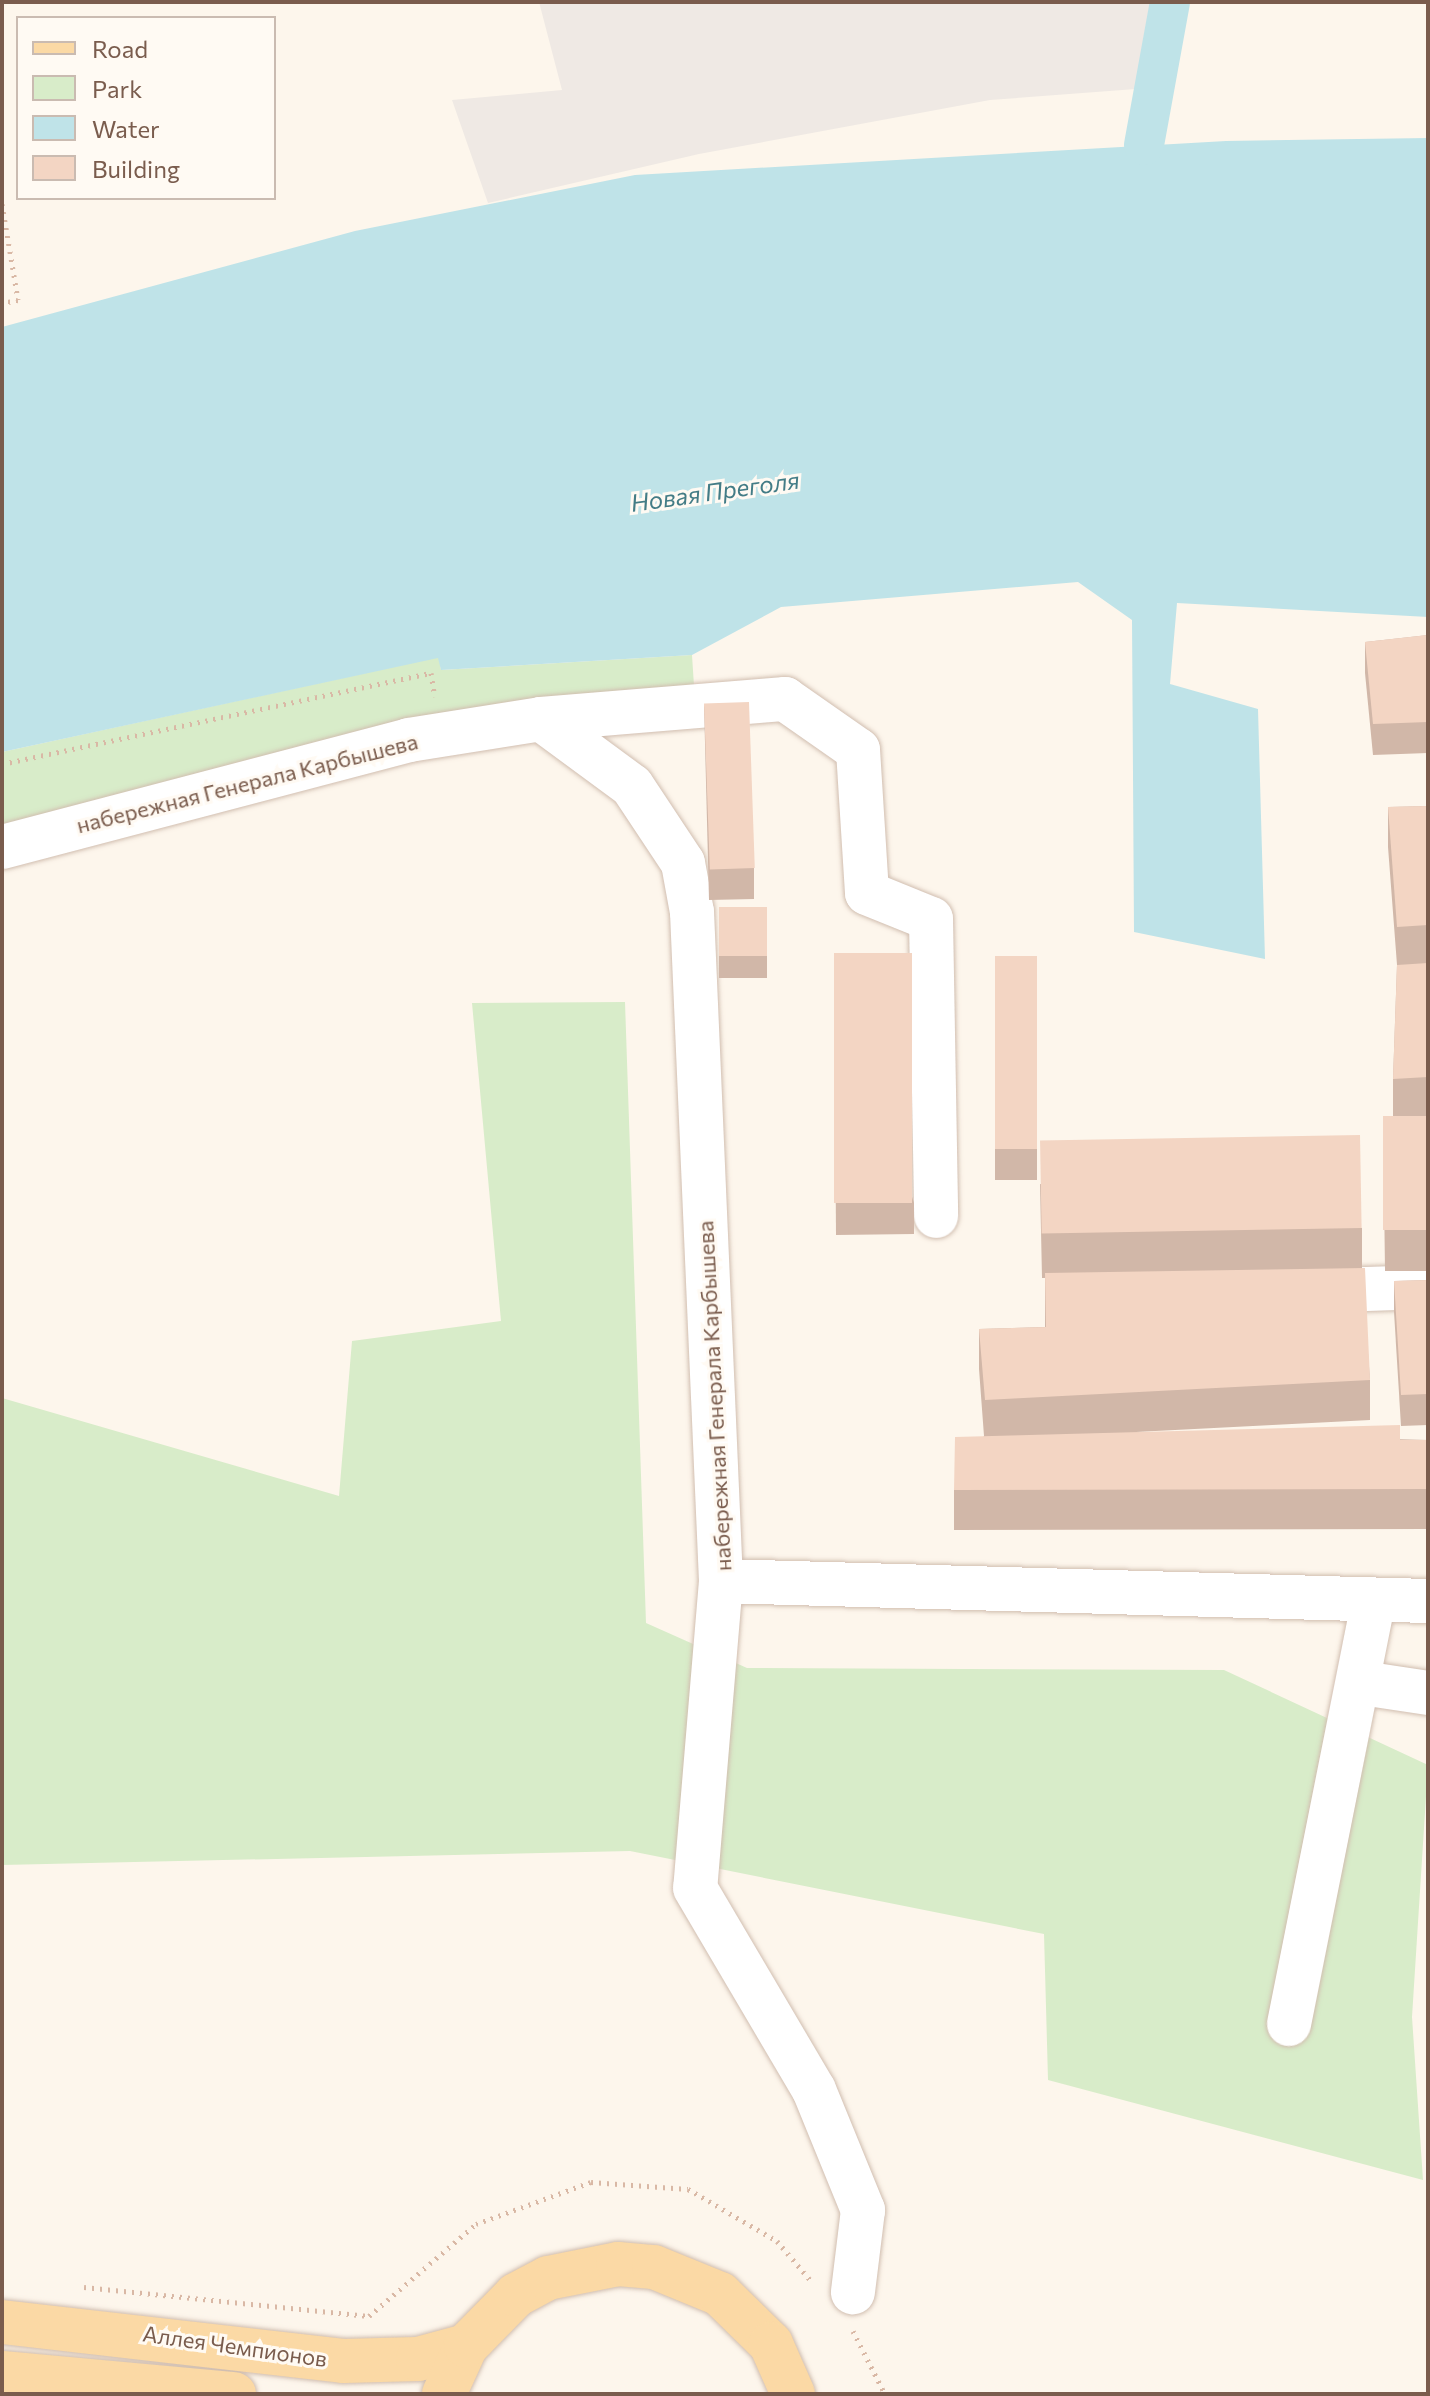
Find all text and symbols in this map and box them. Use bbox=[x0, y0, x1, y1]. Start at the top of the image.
legend bbox=[16, 16, 276, 200]
text: Road bbox=[92, 34, 148, 63]
text: Park bbox=[92, 74, 142, 103]
text: Water bbox=[92, 114, 160, 143]
text: Building bbox=[92, 154, 180, 183]
water label: Новая Преголя bbox=[629, 465, 801, 517]
street label: набережная Генерала Карбышева bbox=[74, 728, 420, 838]
street label: набережная Генерала Карбышева bbox=[692, 1220, 736, 1572]
street label: Аллея Чемпионов bbox=[141, 2320, 329, 2372]

